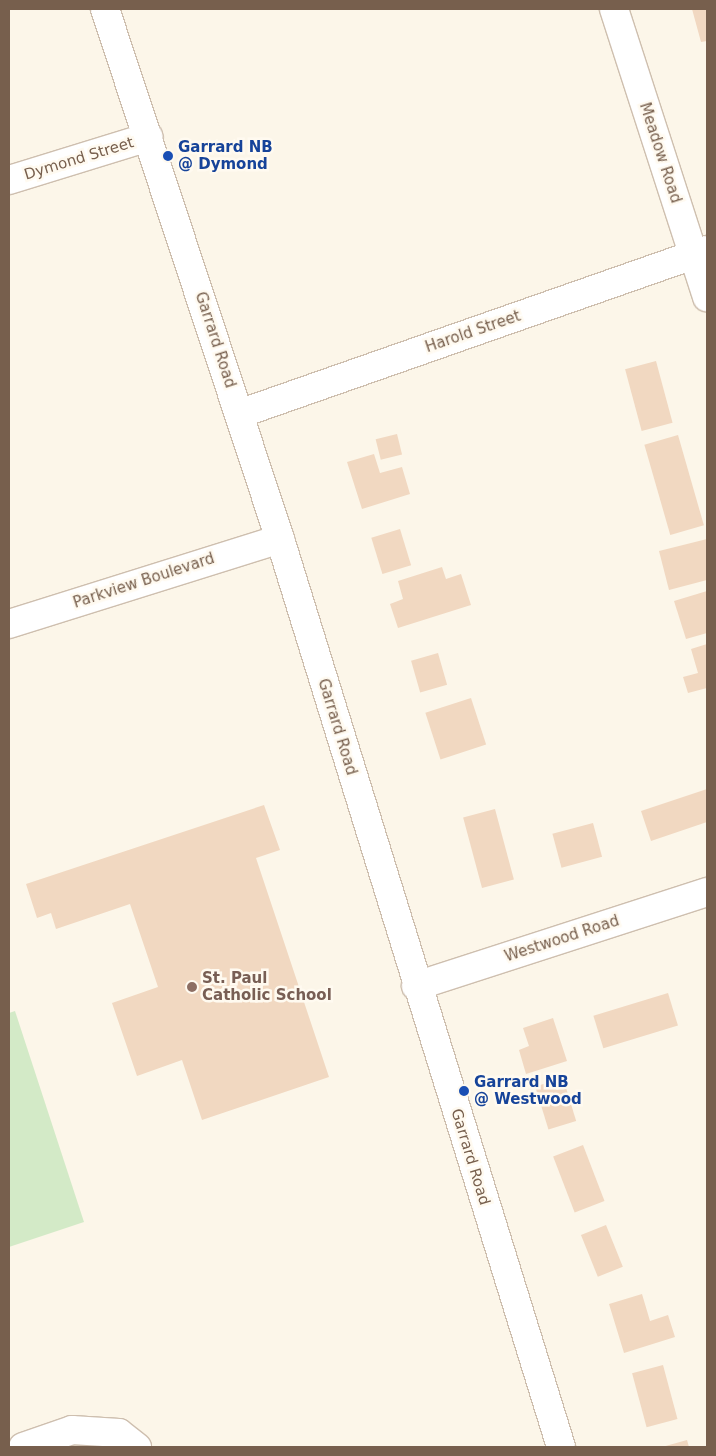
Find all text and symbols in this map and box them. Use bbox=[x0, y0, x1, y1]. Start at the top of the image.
street label: Meadow Road bbox=[635, 100, 685, 206]
street label: Dymond Street bbox=[22, 134, 136, 184]
place label: Garrard NB @ Dymond bbox=[178, 138, 273, 173]
marker: Garrard NB @ Dymond bbox=[162, 150, 174, 162]
street label: Garrard Road bbox=[191, 290, 239, 390]
street label: Harold Street bbox=[423, 307, 523, 357]
street label: Parkview Boulevard bbox=[71, 550, 217, 612]
street label: Garrard Road bbox=[314, 677, 360, 777]
street label: Westwood Road bbox=[502, 912, 622, 966]
place label: St. Paul Catholic School bbox=[202, 969, 332, 1004]
marker: St. Paul Catholic School bbox=[186, 981, 198, 993]
place label: Garrard NB @ Westwood bbox=[474, 1073, 582, 1108]
marker: Garrard NB @ Westwood bbox=[458, 1085, 470, 1097]
street label: Garrard Road bbox=[447, 1107, 493, 1207]

